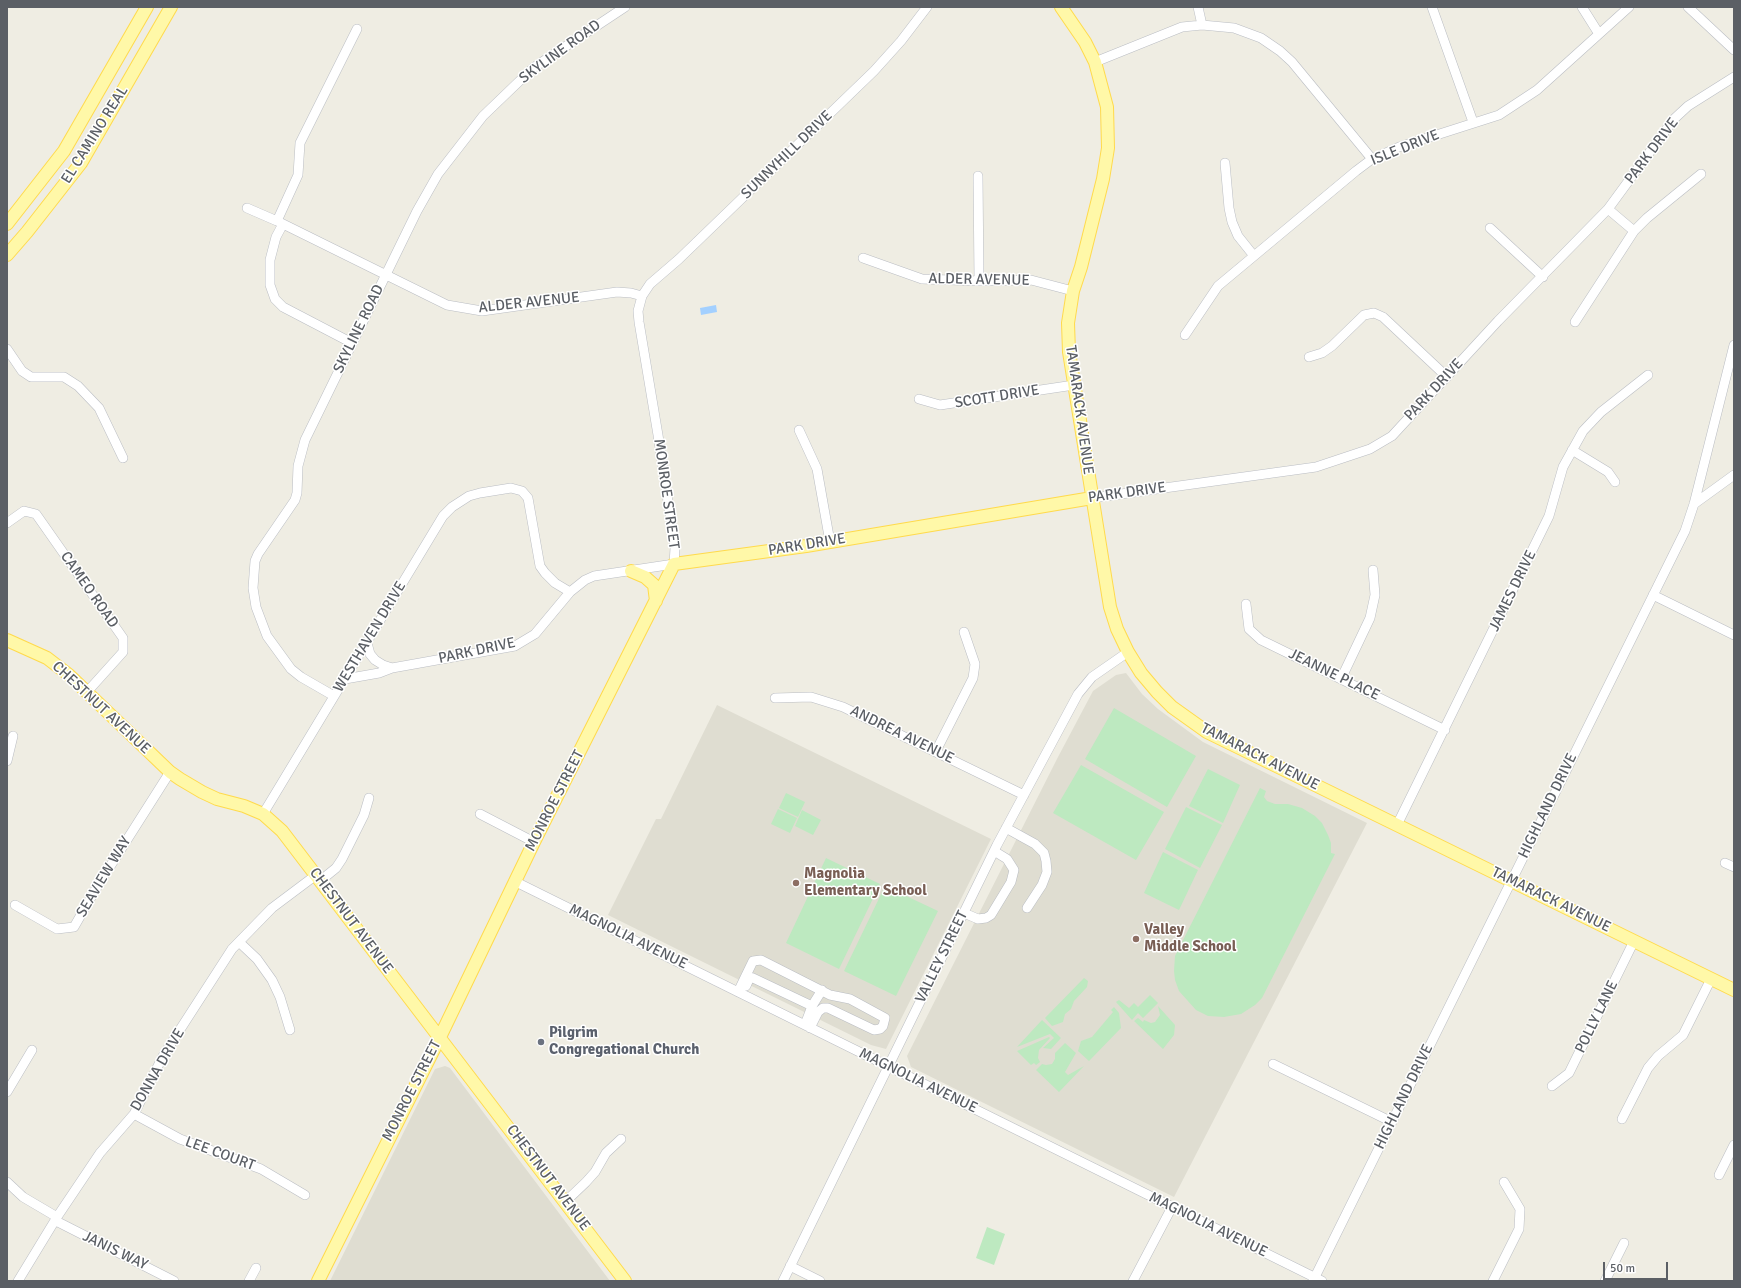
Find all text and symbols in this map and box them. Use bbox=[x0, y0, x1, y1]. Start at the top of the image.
street label: SKYLINE ROAD bbox=[516, 16, 604, 88]
street label: EL CAMINO REAL bbox=[58, 83, 132, 187]
street label: SUNNYHILL DRIVE bbox=[738, 107, 836, 203]
street label: PARK DRIVE bbox=[1621, 114, 1683, 188]
street label: ISLE DRIVE bbox=[1368, 126, 1442, 170]
street label: ALDER AVENUE bbox=[928, 270, 1030, 290]
street label: SKYLINE ROAD bbox=[330, 282, 388, 376]
street label: ALDER AVENUE bbox=[478, 289, 580, 317]
street label: TAMARACK AVENUE bbox=[1061, 344, 1097, 476]
street label: PARK DRIVE bbox=[1401, 355, 1467, 425]
street label: SCOTT DRIVE bbox=[953, 381, 1041, 413]
street label: MONROE STREET bbox=[649, 438, 683, 550]
street label: PARK DRIVE bbox=[1087, 479, 1167, 507]
street label: PARK DRIVE bbox=[767, 530, 847, 560]
street label: JAMES DRIVE bbox=[1486, 547, 1540, 635]
street label: CAMEO ROAD bbox=[56, 548, 122, 632]
street label: WESTHAVEN DRIVE bbox=[330, 578, 410, 696]
street label: PARK DRIVE bbox=[437, 634, 517, 668]
street label: JEANNE PLACE bbox=[1285, 645, 1383, 705]
street label: CHESTNUT AVENUE bbox=[48, 658, 154, 758]
street label: ANDREA AVENUE bbox=[847, 702, 957, 768]
street label: TAMARACK AVENUE bbox=[1198, 719, 1322, 795]
street label: MONROE STREET bbox=[522, 747, 588, 855]
street label: HIGHLAND DRIVE bbox=[1515, 751, 1581, 861]
street label: SEAVIEW WAY bbox=[73, 833, 135, 921]
street label: TAMARACK AVENUE bbox=[1488, 863, 1614, 937]
street label: CHESTNUT AVENUE bbox=[305, 864, 397, 978]
place label: Magnolia Elementary School bbox=[804, 865, 927, 900]
marker: Magnolia Elementary School bbox=[791, 878, 801, 888]
street label: MAGNOLIA AVENUE bbox=[566, 901, 690, 973]
street label: VALLEY STREET bbox=[912, 908, 972, 1006]
place label: Valley Middle School bbox=[1144, 921, 1236, 956]
marker: Valley Middle School bbox=[1131, 934, 1141, 944]
street label: POLLY LANE bbox=[1572, 978, 1622, 1056]
place label: Pilgrim Congregational Church bbox=[549, 1024, 699, 1059]
street label: DONNA DRIVE bbox=[127, 1025, 189, 1115]
street label: MONROE STREET bbox=[379, 1037, 445, 1145]
marker: Pilgrim Congregational Church bbox=[536, 1037, 546, 1047]
street label: HIGHLAND DRIVE bbox=[1371, 1042, 1437, 1152]
street label: MAGNOLIA AVENUE bbox=[856, 1045, 980, 1117]
street label: CHESTNUT AVENUE bbox=[502, 1121, 594, 1235]
street label: LEE COURT bbox=[183, 1133, 257, 1175]
street label: MAGNOLIA AVENUE bbox=[1146, 1189, 1270, 1261]
street label: JANIS WAY bbox=[80, 1228, 150, 1274]
scale bar bbox=[1605, 1254, 1670, 1280]
text: 50 m bbox=[1610, 1261, 1635, 1276]

